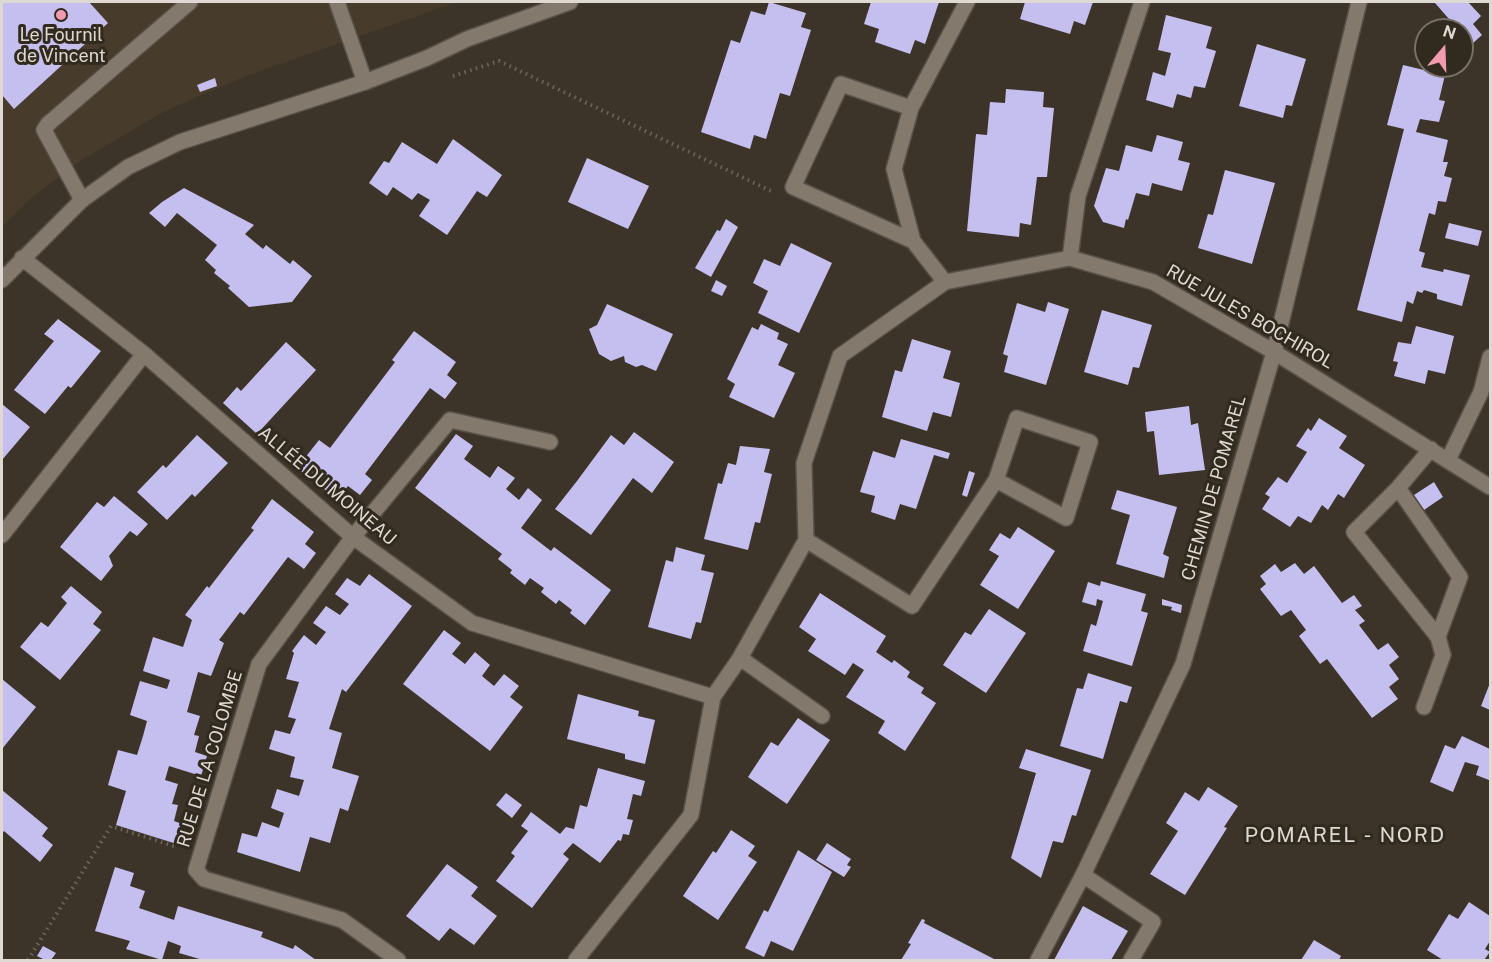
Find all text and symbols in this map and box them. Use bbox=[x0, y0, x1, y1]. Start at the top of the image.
marker: Le Fournil de Vincent bbox=[54, 8, 68, 22]
north arrow bbox=[1414, 18, 1474, 78]
text: N bbox=[1440, 21, 1458, 43]
place label: Le Fournil de Vincent bbox=[16, 24, 106, 66]
street label: RUE JULES BOCHIROL bbox=[1162, 260, 1338, 374]
street label: CHEMIN DE POMAREL bbox=[1177, 393, 1251, 583]
street label: ALLÉE DU MOINEAU bbox=[254, 422, 400, 550]
street label: RUE DE LA COLOMBE bbox=[173, 668, 247, 850]
district label: POMAREL - NORD bbox=[1244, 823, 1446, 849]

